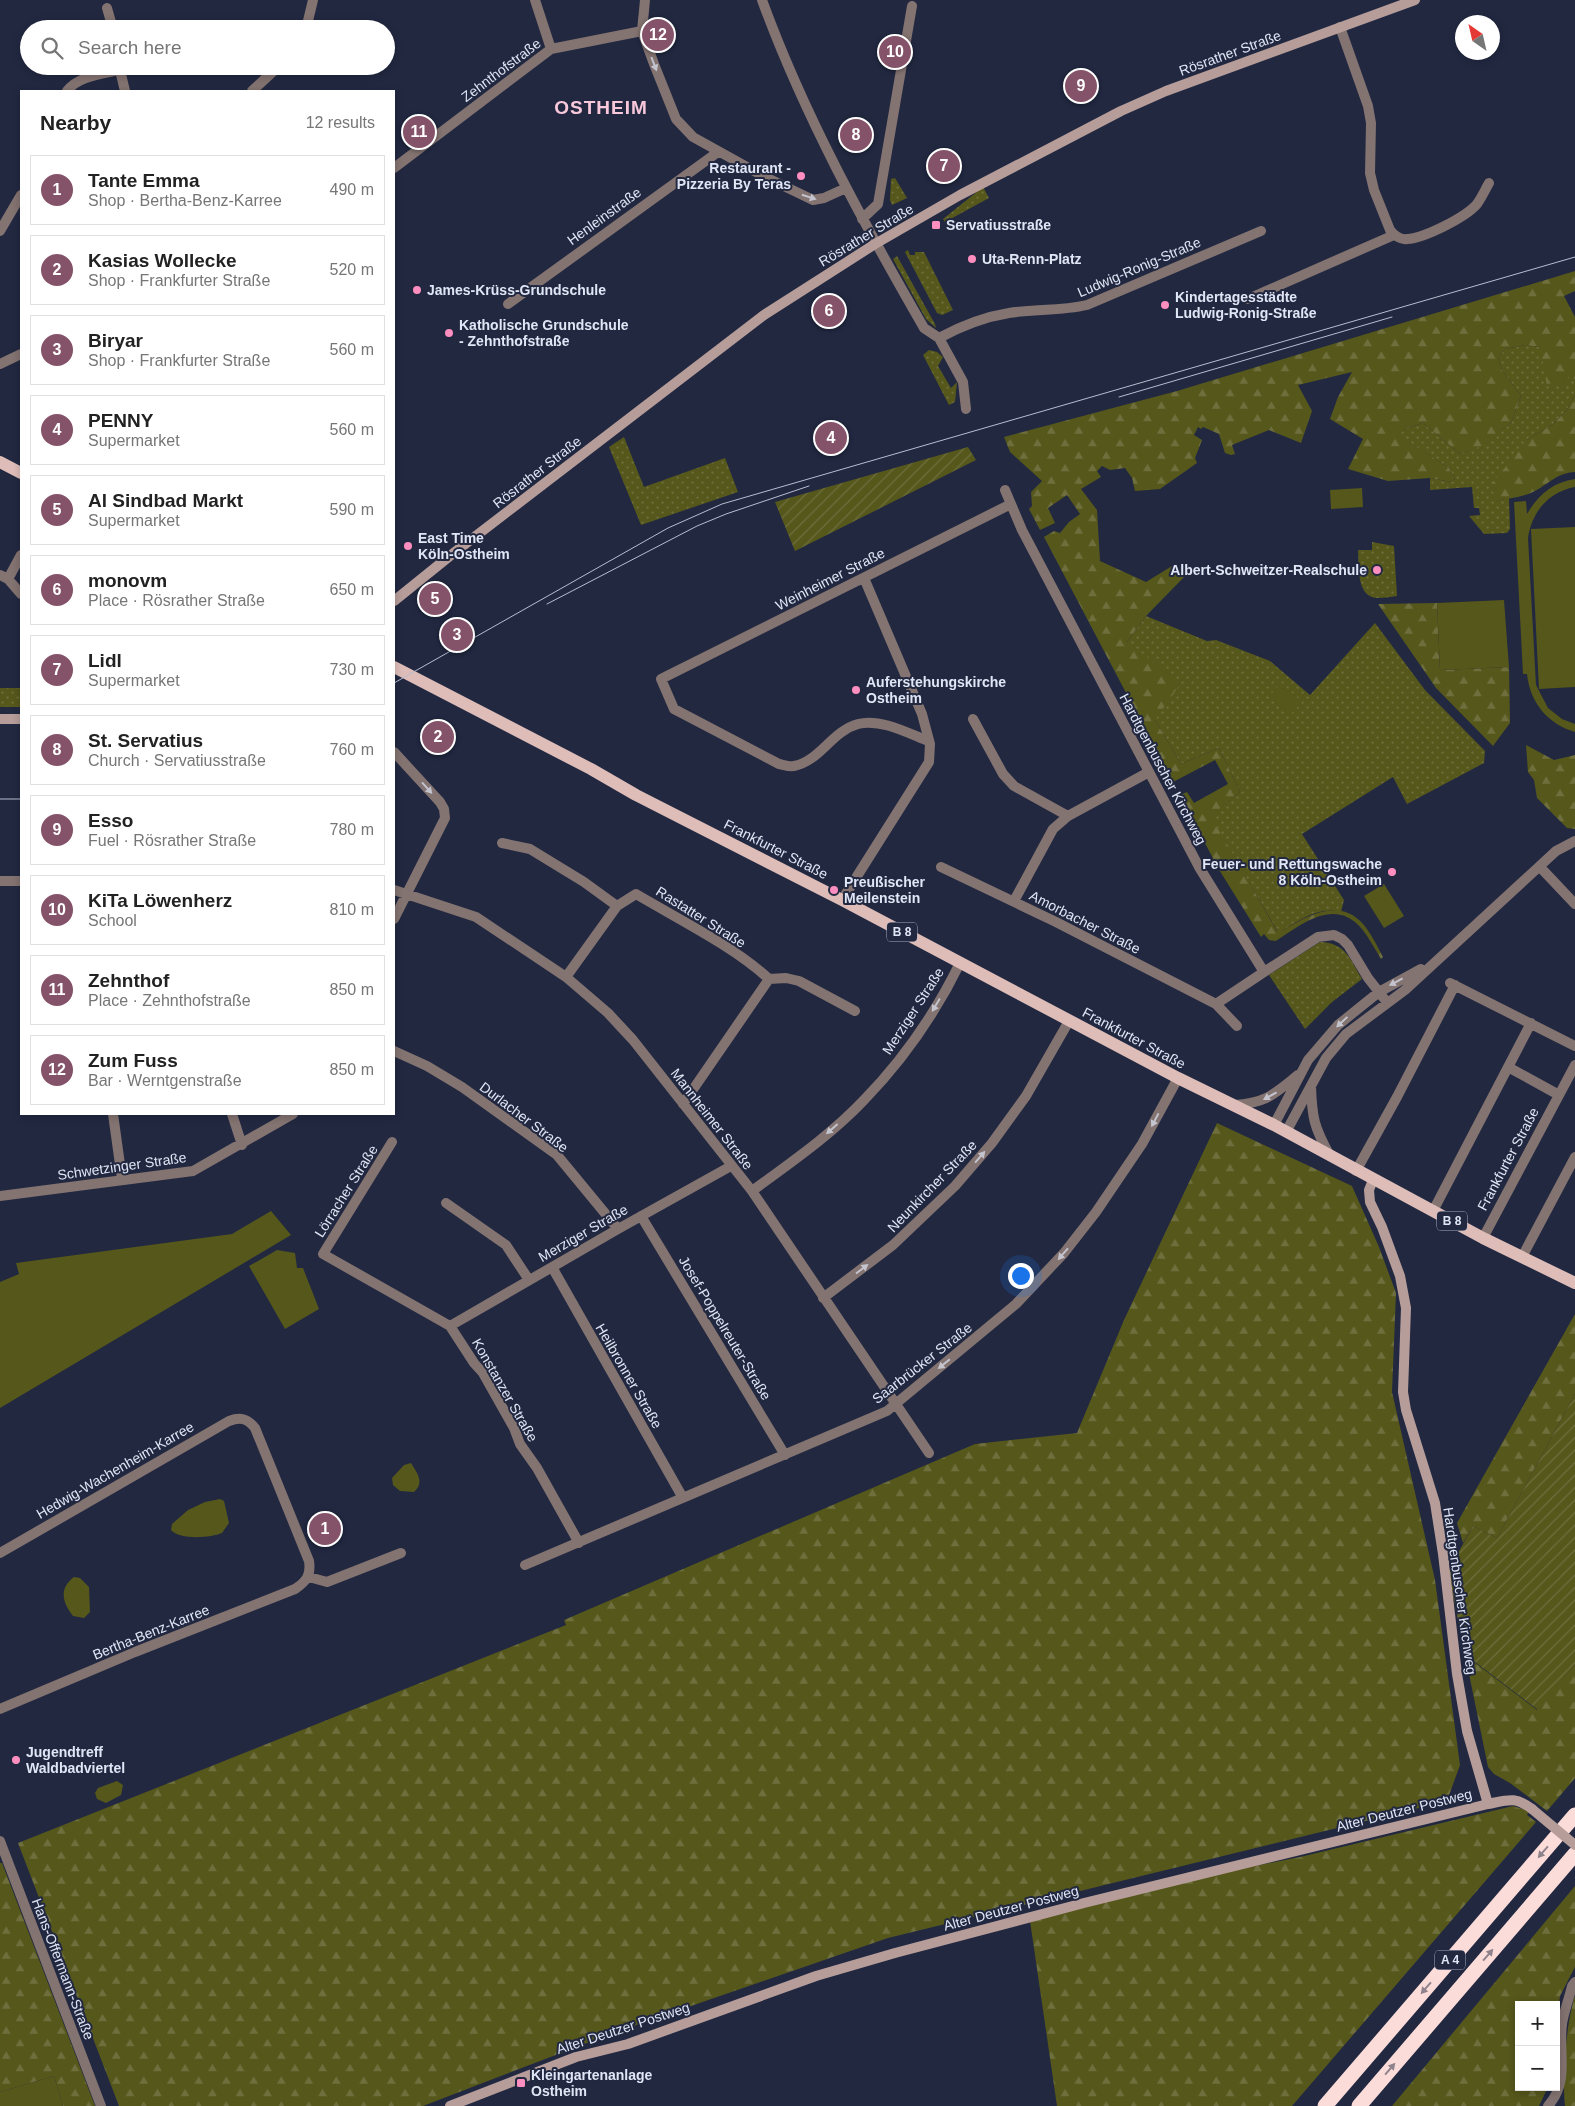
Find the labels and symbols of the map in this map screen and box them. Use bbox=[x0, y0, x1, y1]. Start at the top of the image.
north arrow bbox=[1455, 15, 1500, 60]
pin: 12 bbox=[642, 16, 674, 54]
street label: Rösrather Straße bbox=[1177, 27, 1283, 79]
pin: 10 bbox=[879, 33, 911, 71]
street label: Zehnthofstraße bbox=[458, 35, 544, 105]
one-way arrow bbox=[650, 57, 658, 72]
pin: 9 bbox=[1065, 67, 1097, 105]
district label: OSTHEIM bbox=[554, 97, 648, 118]
pin: 11 bbox=[403, 113, 435, 151]
pin: 8 bbox=[840, 116, 872, 154]
pin: 7 bbox=[928, 147, 960, 185]
place label: Restaurant - Pizzeria By Teras bbox=[677, 160, 791, 192]
marker: Restaurant - Pizzeria By Teras bbox=[795, 170, 807, 182]
street label: Henleinstraße bbox=[564, 184, 644, 248]
one-way arrow bbox=[802, 193, 817, 201]
street label: Rösrather Straße bbox=[816, 200, 916, 270]
place label: Servatiusstraße bbox=[946, 217, 1051, 233]
marker: Servatiusstraße bbox=[930, 219, 942, 231]
street label: Ludwig-Ronig-Straße bbox=[1075, 234, 1203, 300]
place label: Uta-Renn-Platz bbox=[982, 251, 1082, 267]
marker: Uta-Renn-Platz bbox=[966, 253, 978, 265]
place label: James-Krüss-Grundschule bbox=[427, 282, 606, 298]
marker: James-Krüss-Grundschule bbox=[411, 284, 423, 296]
place label: Kindertagesstädte Ludwig-Ronig-Straße bbox=[1175, 289, 1317, 321]
pin: 6 bbox=[813, 292, 845, 330]
marker: Kindertagesstädte Ludwig-Ronig-Straße bbox=[1159, 299, 1171, 311]
place label: Katholische Grundschule - Zehnthofstraße bbox=[459, 317, 629, 349]
marker: Katholische Grundschule - Zehnthofstraße bbox=[443, 327, 455, 339]
pin: 4 bbox=[815, 419, 847, 457]
street label: Rösrather Straße bbox=[490, 433, 584, 511]
place label: East Time Köln-Ostheim bbox=[418, 530, 510, 562]
marker: East Time Köln-Ostheim bbox=[402, 540, 414, 552]
street label: Weinheimer Straße bbox=[773, 544, 887, 613]
place label: Albert-Schweitzer-Realschule bbox=[1170, 562, 1367, 578]
marker: Albert-Schweitzer-Realschule bbox=[1371, 564, 1383, 576]
pin: 5 bbox=[419, 580, 451, 618]
pin: 3 bbox=[441, 616, 473, 654]
place label: Auferstehungskirche Ostheim bbox=[866, 674, 1006, 706]
marker: Auferstehungskirche Ostheim bbox=[850, 684, 862, 696]
street label: Hardtgenbuscher Kirchweg bbox=[1116, 691, 1210, 847]
pin: 2 bbox=[422, 718, 454, 756]
one-way arrow bbox=[421, 781, 433, 793]
street label: Frankfurter Straße bbox=[721, 816, 831, 882]
place label: Feuer- und Rettungswache 8 Köln-Ostheim bbox=[1202, 856, 1382, 888]
marker: Feuer- und Rettungswache 8 Köln-Ostheim bbox=[1386, 866, 1398, 878]
place label: Preußischer Meilenstein bbox=[844, 874, 925, 906]
street label: Rastatter Straße bbox=[653, 883, 749, 951]
marker: Preußischer Meilenstein bbox=[828, 884, 840, 896]
street label: Amorbacher Straße bbox=[1027, 887, 1143, 957]
road number: B 8 bbox=[887, 922, 917, 942]
street label: Merziger Straße bbox=[879, 964, 947, 1057]
one-way arrow bbox=[1389, 978, 1403, 987]
one-way arrow bbox=[931, 999, 940, 1012]
street label: Frankfurter Straße bbox=[1080, 1004, 1188, 1072]
one-way arrow bbox=[1336, 1016, 1348, 1028]
street label: Mannheimer Straße bbox=[668, 1065, 757, 1173]
street label: Durlacher Straße bbox=[477, 1079, 572, 1156]
one-way arrow bbox=[1263, 1092, 1276, 1101]
street label: Frankfurter Straße bbox=[1474, 1105, 1542, 1213]
one-way arrow bbox=[1150, 1114, 1159, 1127]
one-way arrow bbox=[825, 1124, 838, 1135]
street label: Neunkircher Straße bbox=[884, 1137, 980, 1235]
street label: Lörracher Straße bbox=[311, 1142, 381, 1240]
street label: Schwetzinger Straße bbox=[57, 1149, 188, 1183]
one-way arrow bbox=[974, 1151, 985, 1164]
street label: Merziger Straße bbox=[536, 1201, 631, 1265]
road number: B 8 bbox=[1437, 1212, 1467, 1230]
one-way arrow bbox=[1057, 1247, 1068, 1260]
street label: Josef-Poppelreuter-Straße bbox=[676, 1253, 774, 1403]
one-way arrow bbox=[855, 1263, 868, 1274]
your location bbox=[1008, 1263, 1034, 1289]
street label: Saarbrücker Straße bbox=[869, 1319, 975, 1407]
street label: Heilbronner Straße bbox=[593, 1321, 666, 1431]
street label: Konstanzer Straße bbox=[469, 1335, 541, 1445]
one-way arrow bbox=[938, 1359, 951, 1370]
street label: Hedwig-Wachenheim-Karree bbox=[33, 1418, 197, 1522]
street label: Hardtgenbuscher Kirchweg bbox=[1440, 1506, 1480, 1676]
pin: 1 bbox=[309, 1510, 341, 1548]
street label: Bertha-Benz-Karree bbox=[90, 1601, 212, 1663]
place label: Jugendtreff Waldbadviertel bbox=[26, 1744, 125, 1776]
marker: Jugendtreff Waldbadviertel bbox=[10, 1754, 22, 1766]
street label: Alter Deutzer Postweg bbox=[1334, 1785, 1474, 1835]
one-way arrow bbox=[1538, 1845, 1549, 1858]
street label: Alter Deutzer Postweg bbox=[942, 1882, 1080, 1934]
street label: Hans-Offermann-Straße bbox=[29, 1896, 97, 2042]
one-way arrow bbox=[1483, 1948, 1494, 1961]
road number: A 4 bbox=[1435, 1950, 1465, 1970]
one-way arrow bbox=[1421, 1982, 1432, 1994]
street label: Alter Deutzer Postweg bbox=[554, 1999, 692, 2057]
one-way arrow bbox=[1385, 2063, 1396, 2076]
place label: Kleingartenanlage Ostheim bbox=[531, 2067, 653, 2099]
marker: Kleingartenanlage Ostheim bbox=[515, 2077, 527, 2089]

